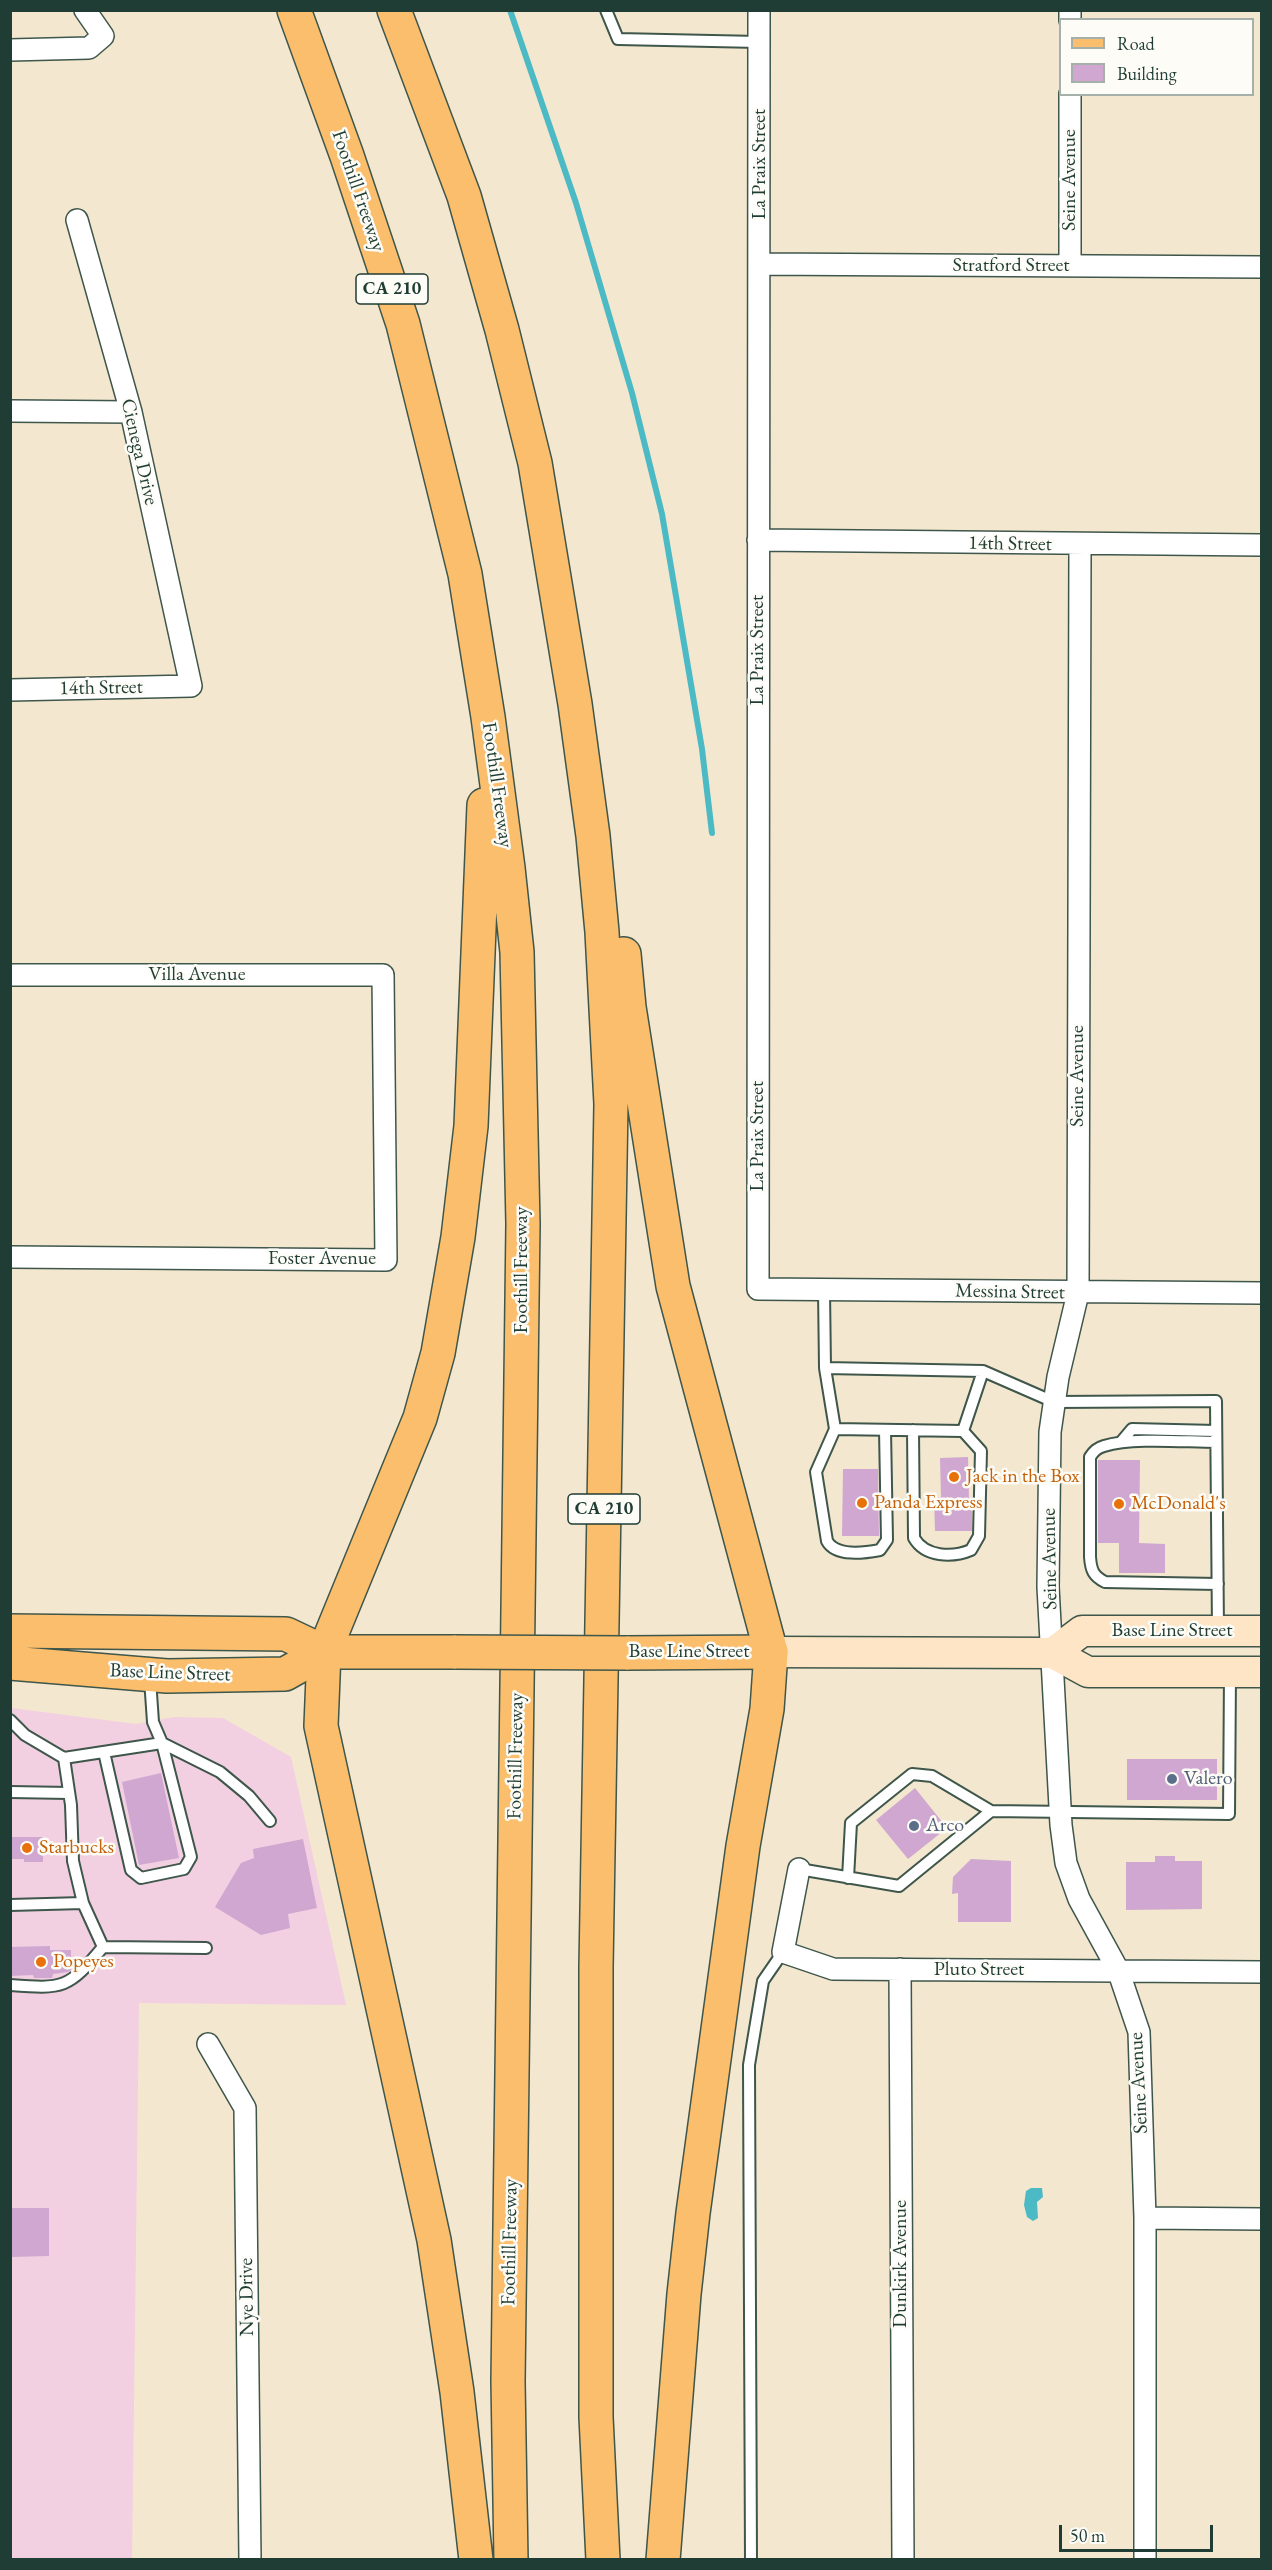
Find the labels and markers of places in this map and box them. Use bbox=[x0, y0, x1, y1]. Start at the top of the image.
place label: Jack in the Box bbox=[966, 1465, 1080, 1489]
marker: Jack in the Box bbox=[947, 1470, 961, 1484]
place label: Panda Express bbox=[874, 1491, 982, 1515]
place label: McDonald's bbox=[1131, 1492, 1226, 1516]
marker: Panda Express bbox=[855, 1496, 869, 1510]
marker: McDonald's bbox=[1112, 1497, 1126, 1511]
place label: Valero bbox=[1184, 1767, 1233, 1791]
marker: Valero bbox=[1165, 1772, 1179, 1786]
place label: Arco bbox=[926, 1814, 964, 1838]
marker: Arco bbox=[907, 1819, 921, 1833]
place label: Starbucks bbox=[39, 1836, 114, 1860]
marker: Starbucks bbox=[20, 1841, 34, 1855]
place label: Popeyes bbox=[53, 1950, 114, 1974]
marker: Popeyes bbox=[34, 1955, 48, 1969]

